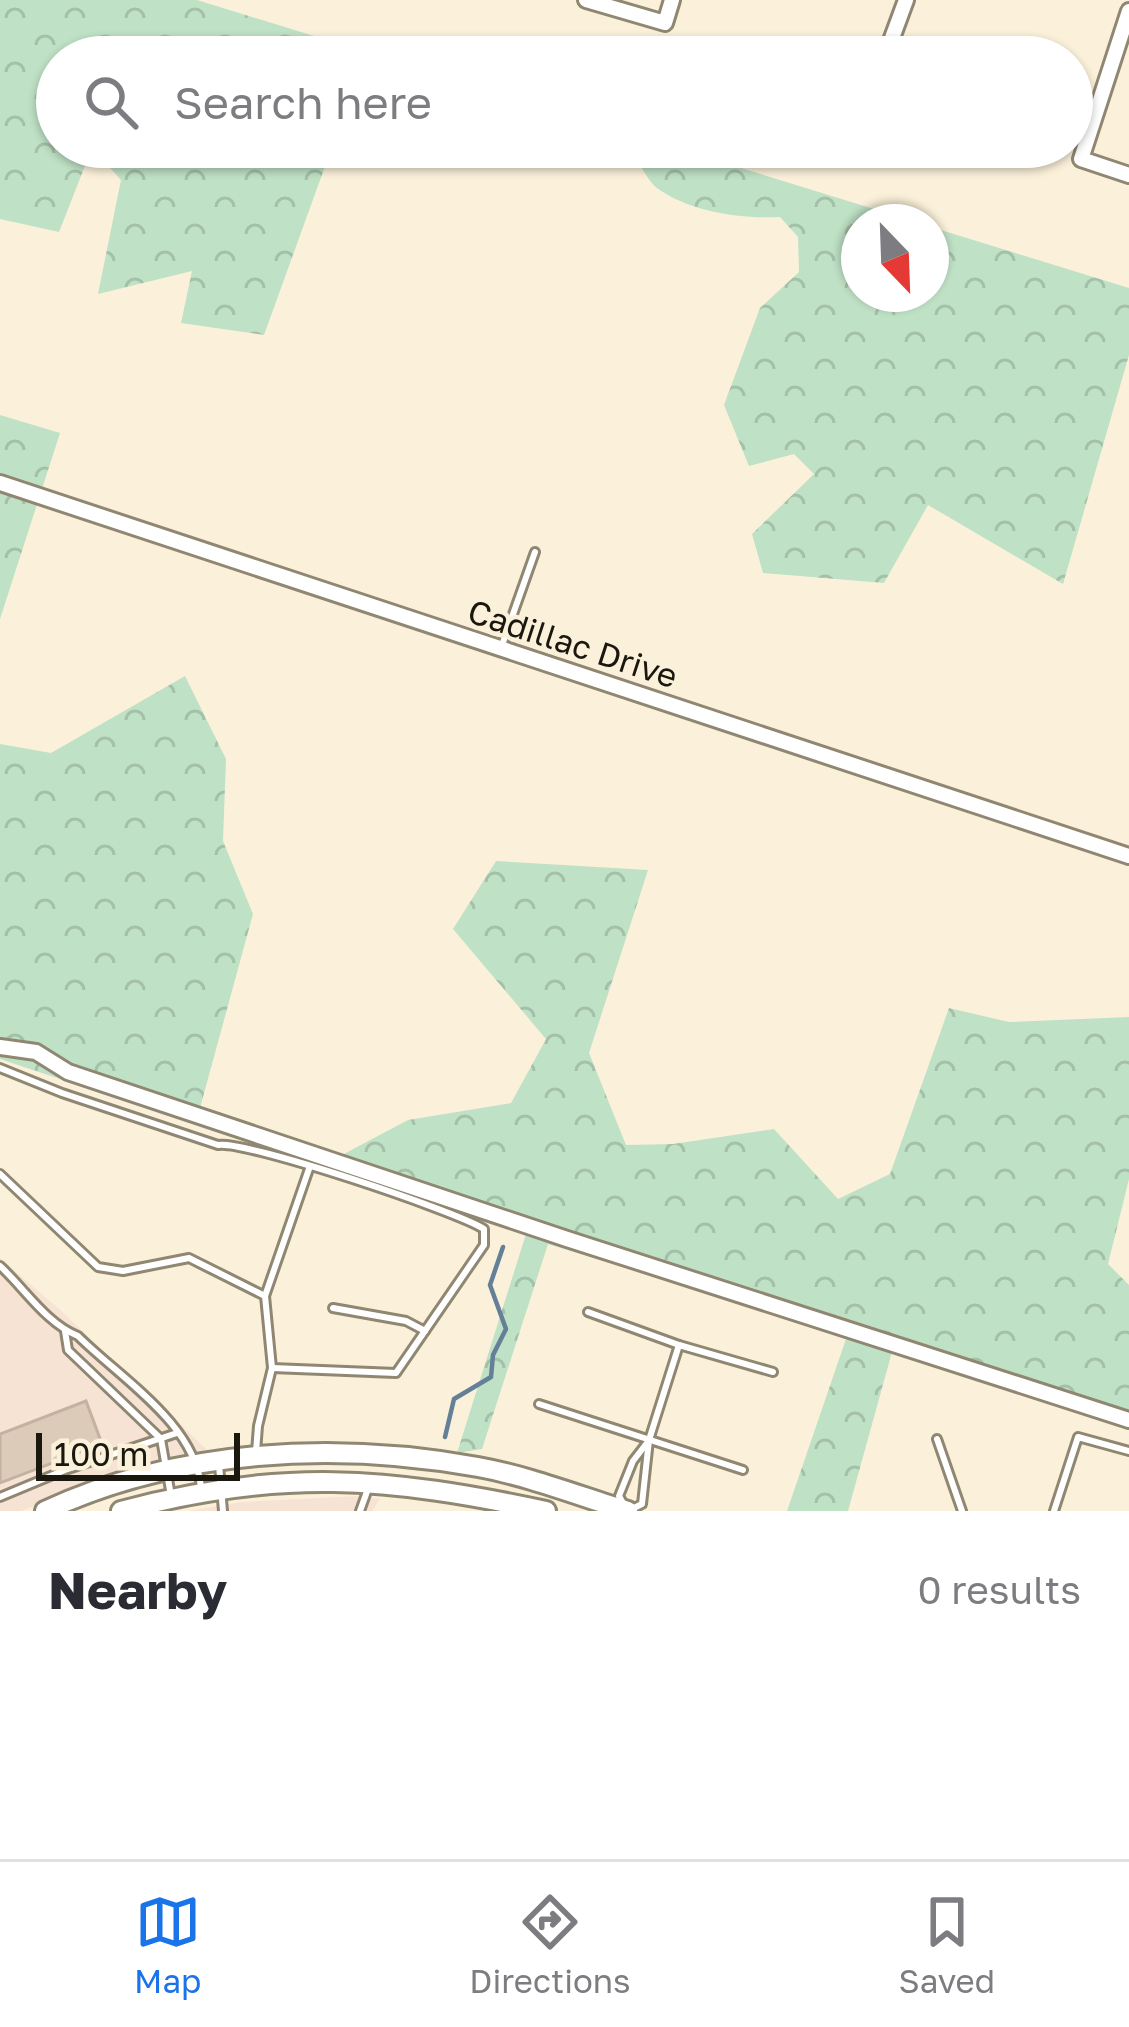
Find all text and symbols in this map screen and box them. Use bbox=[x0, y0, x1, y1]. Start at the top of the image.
search box bbox=[36, 36, 1093, 168]
icon: search bbox=[78, 69, 144, 135]
text: Search here bbox=[174, 75, 432, 129]
north arrow bbox=[841, 204, 949, 312]
street label: Cadillac Drive bbox=[463, 591, 683, 695]
scale bar bbox=[36, 1427, 240, 1480]
text: 100 m bbox=[54, 1434, 148, 1473]
text: Nearby bbox=[48, 1559, 227, 1620]
text: 0 results bbox=[917, 1566, 1081, 1613]
tab: Map bbox=[134, 1889, 201, 2000]
tab: Directions bbox=[469, 1889, 631, 2000]
tab: Saved bbox=[899, 1889, 995, 2000]

